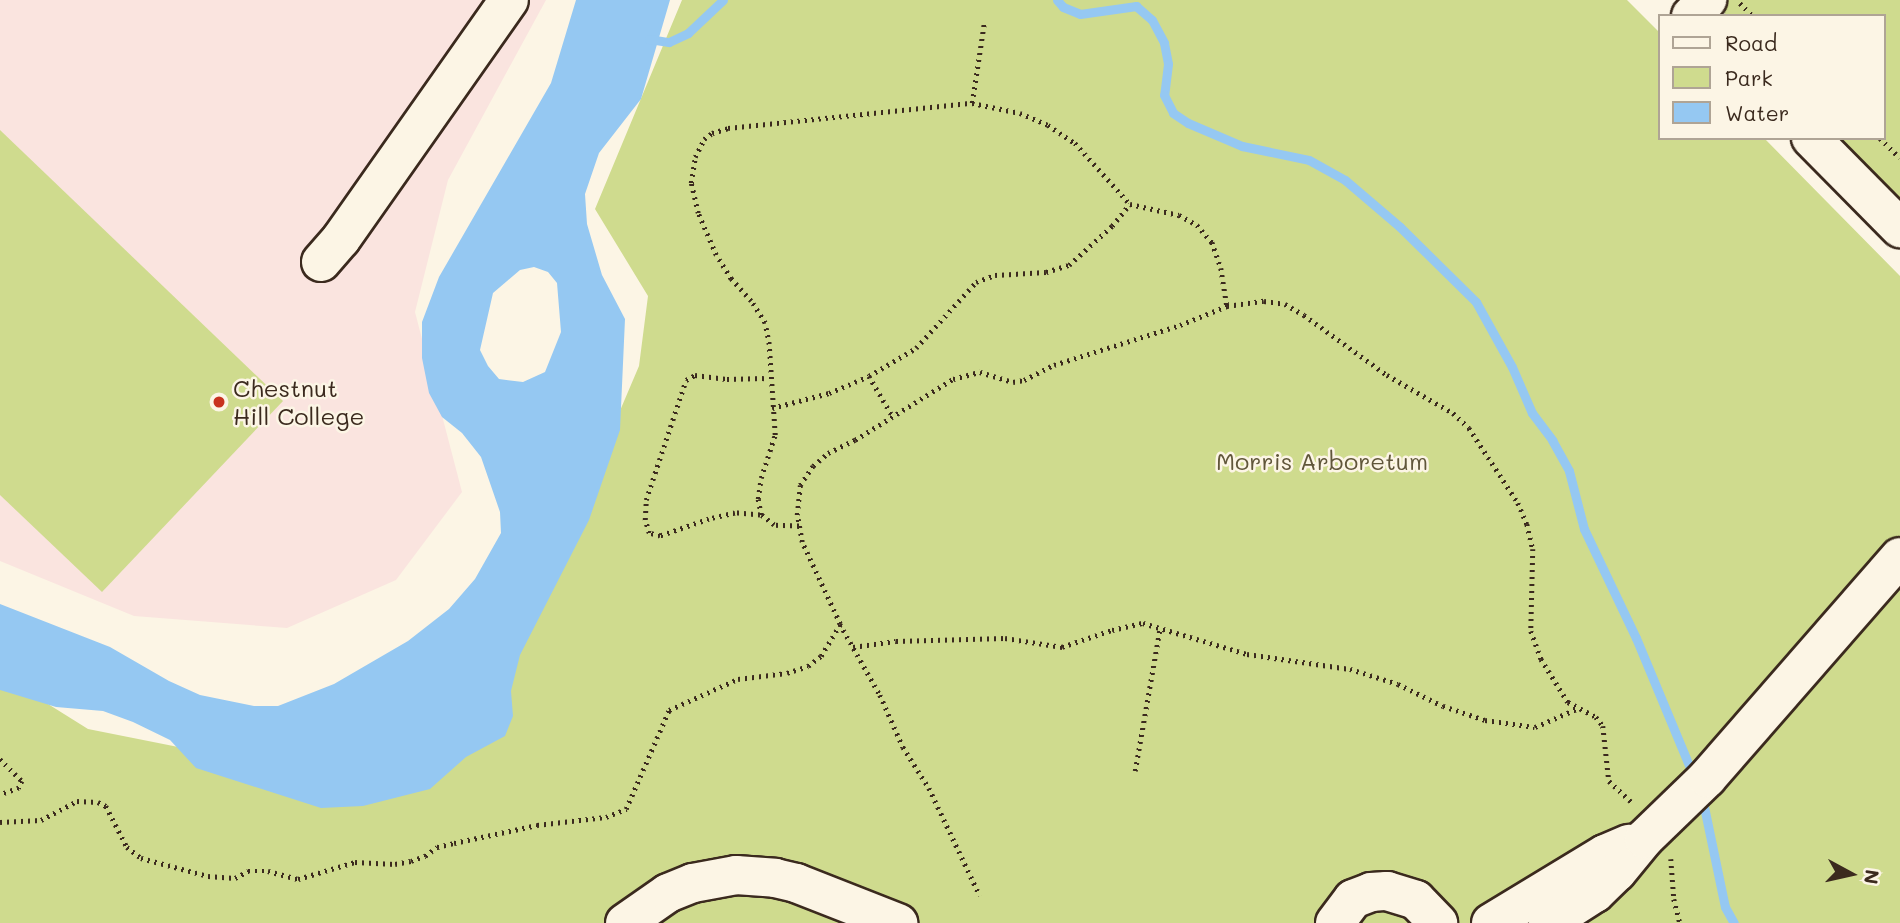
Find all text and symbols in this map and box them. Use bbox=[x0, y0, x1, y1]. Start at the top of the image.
legend bbox=[1658, 14, 1886, 140]
text: Road bbox=[1725, 29, 1777, 56]
text: Park bbox=[1725, 64, 1773, 91]
text: Water bbox=[1725, 99, 1789, 126]
place label: Chestnut Hill College bbox=[233, 374, 364, 430]
marker: Chestnut Hill College bbox=[211, 394, 227, 410]
park label: Morris Arboretum bbox=[1216, 447, 1428, 475]
north arrow bbox=[1816, 839, 1886, 909]
text: N bbox=[1859, 868, 1886, 886]

